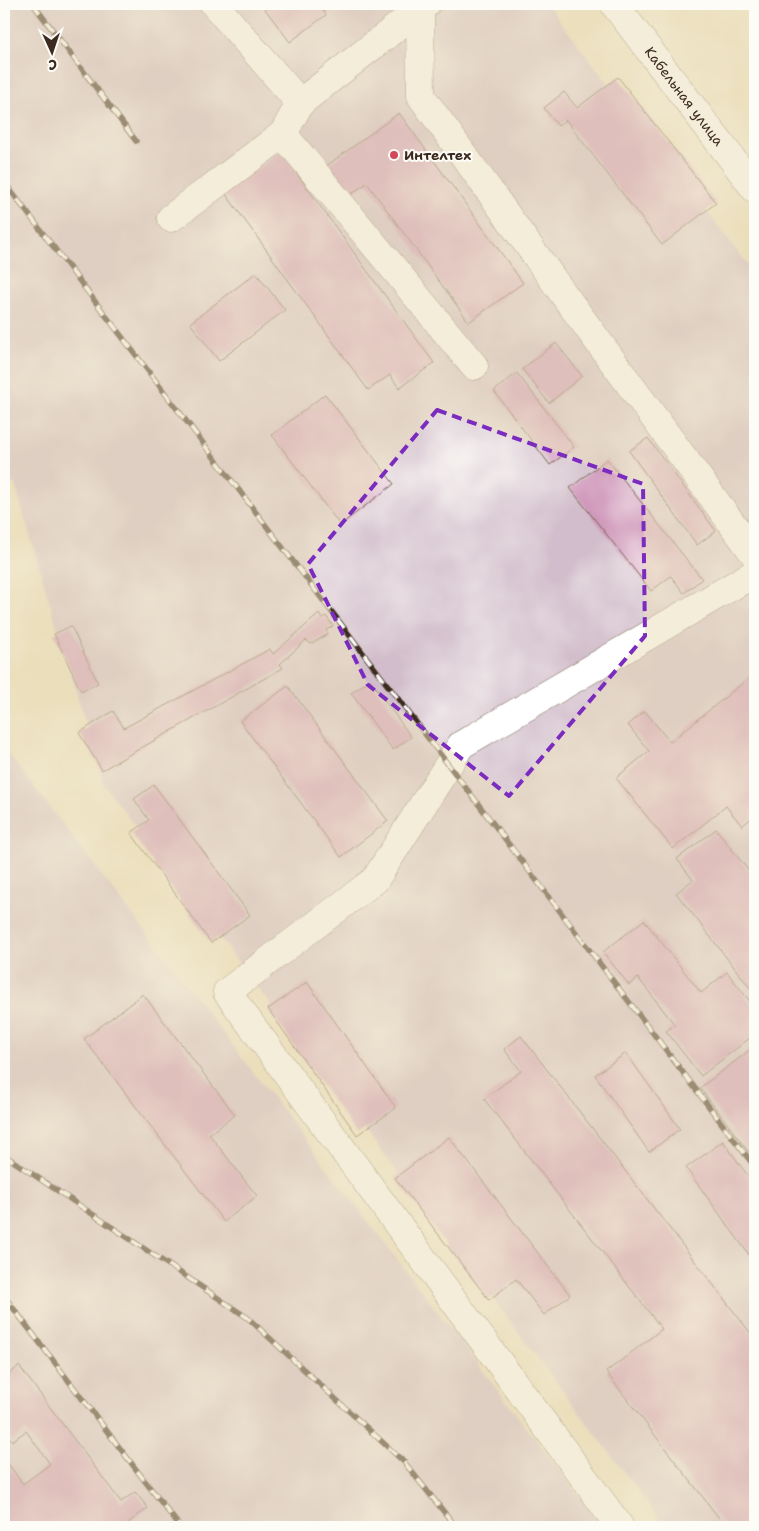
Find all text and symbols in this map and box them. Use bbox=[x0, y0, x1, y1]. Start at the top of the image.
north arrow bbox=[28, 28, 78, 78]
street label: Кабельная улица bbox=[641, 43, 728, 150]
text: С bbox=[48, 56, 57, 74]
place label: Интелтех bbox=[404, 146, 471, 164]
marker: Интелтех bbox=[388, 149, 400, 161]

